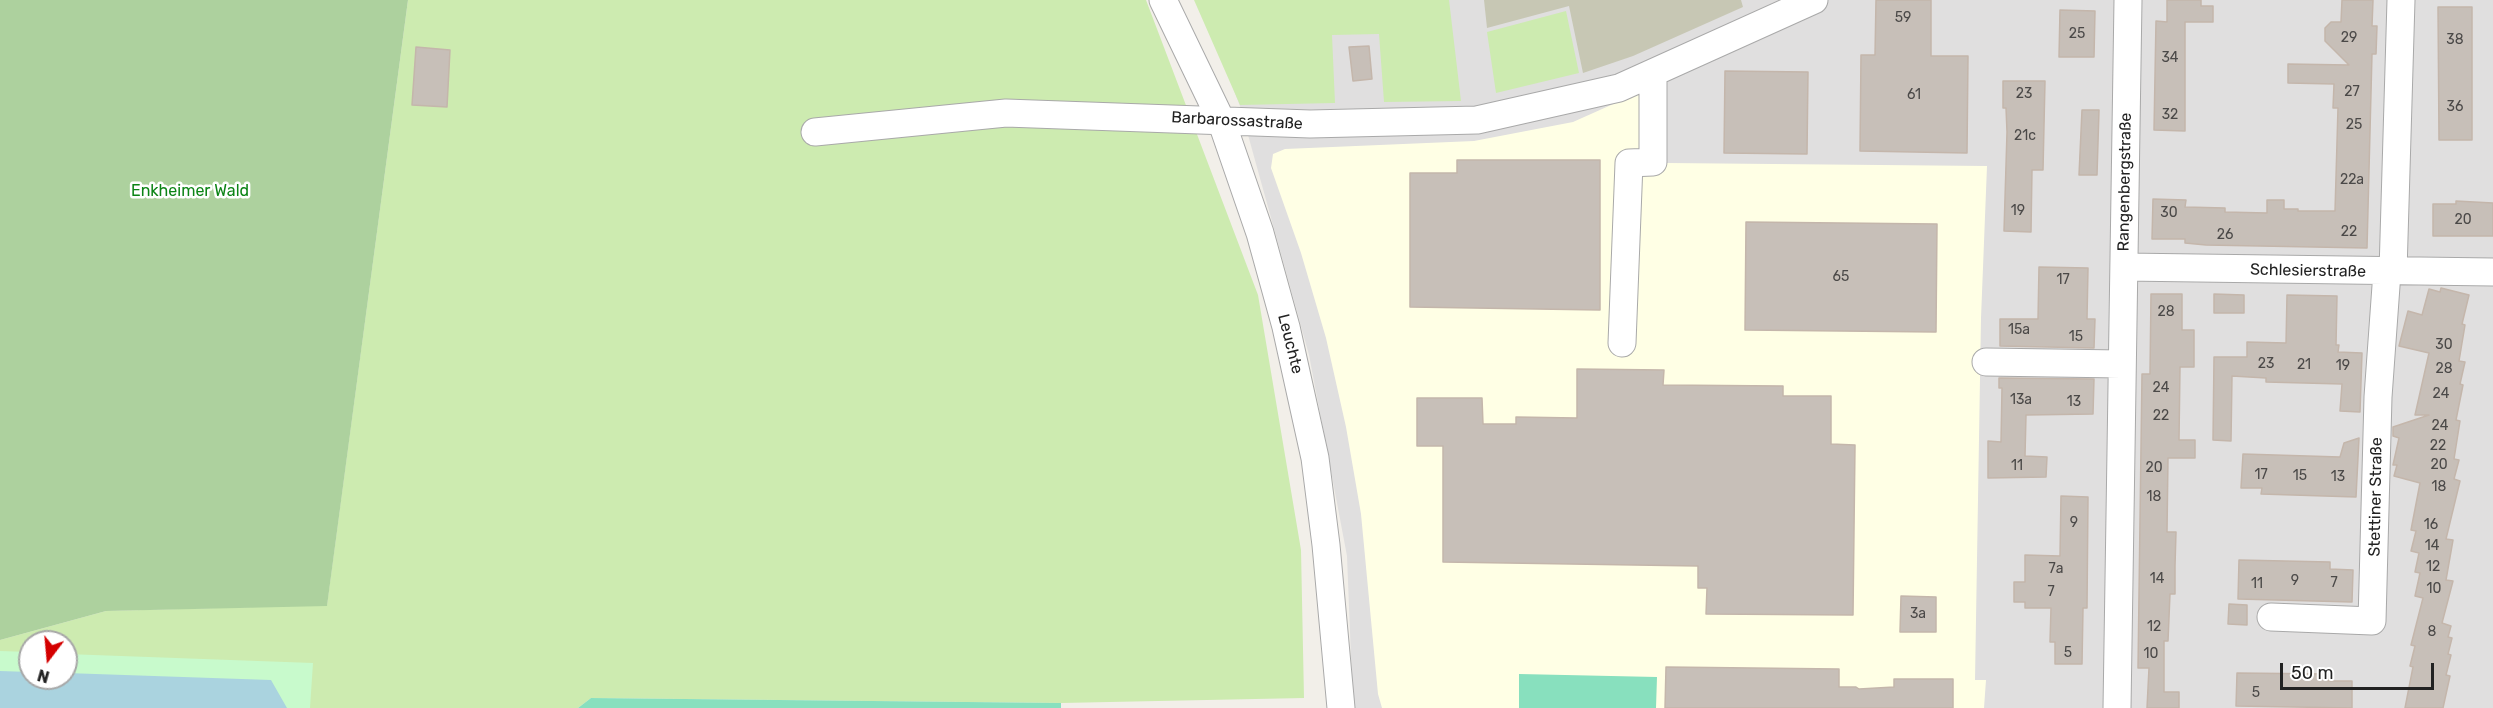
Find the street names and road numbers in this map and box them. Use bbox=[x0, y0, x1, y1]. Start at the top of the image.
street label: Barbarossastraße bbox=[1171, 108, 1303, 134]
street label: Rangenbergstraße bbox=[2114, 112, 2136, 252]
street label: Schlesierstraße bbox=[2250, 260, 2366, 282]
street label: Leuchte bbox=[1273, 312, 1307, 376]
street label: Stettiner Straße bbox=[2365, 437, 2387, 557]

